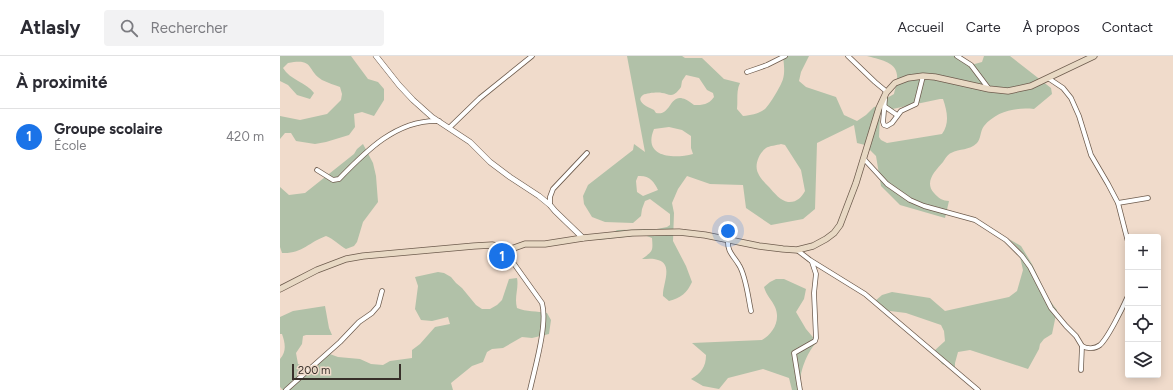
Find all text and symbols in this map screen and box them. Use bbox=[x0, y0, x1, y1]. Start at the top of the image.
search box bbox=[104, 10, 384, 46]
text: Atlasly bbox=[20, 16, 80, 39]
icon: search bbox=[118, 17, 140, 39]
text: Rechercher bbox=[150, 19, 228, 37]
text: Accueil bbox=[898, 19, 944, 36]
text: Carte bbox=[966, 19, 1001, 36]
text: À propos bbox=[1023, 19, 1080, 36]
text: Contact bbox=[1102, 19, 1153, 36]
text: À proximité bbox=[16, 72, 107, 92]
text: Groupe scolaire bbox=[54, 120, 162, 138]
text: 1 bbox=[26, 129, 32, 144]
text: 420 m bbox=[226, 129, 264, 144]
text: École bbox=[54, 138, 86, 153]
your location bbox=[718, 221, 738, 241]
map controls bbox=[1125, 234, 1161, 378]
button: + bbox=[1125, 234, 1161, 270]
pin: 1 bbox=[489, 241, 515, 271]
button: − bbox=[1125, 270, 1161, 306]
button: locate bbox=[1125, 306, 1161, 342]
button: layers bbox=[1125, 342, 1161, 378]
scale bar bbox=[292, 362, 401, 381]
text: 200 m bbox=[298, 364, 330, 377]

